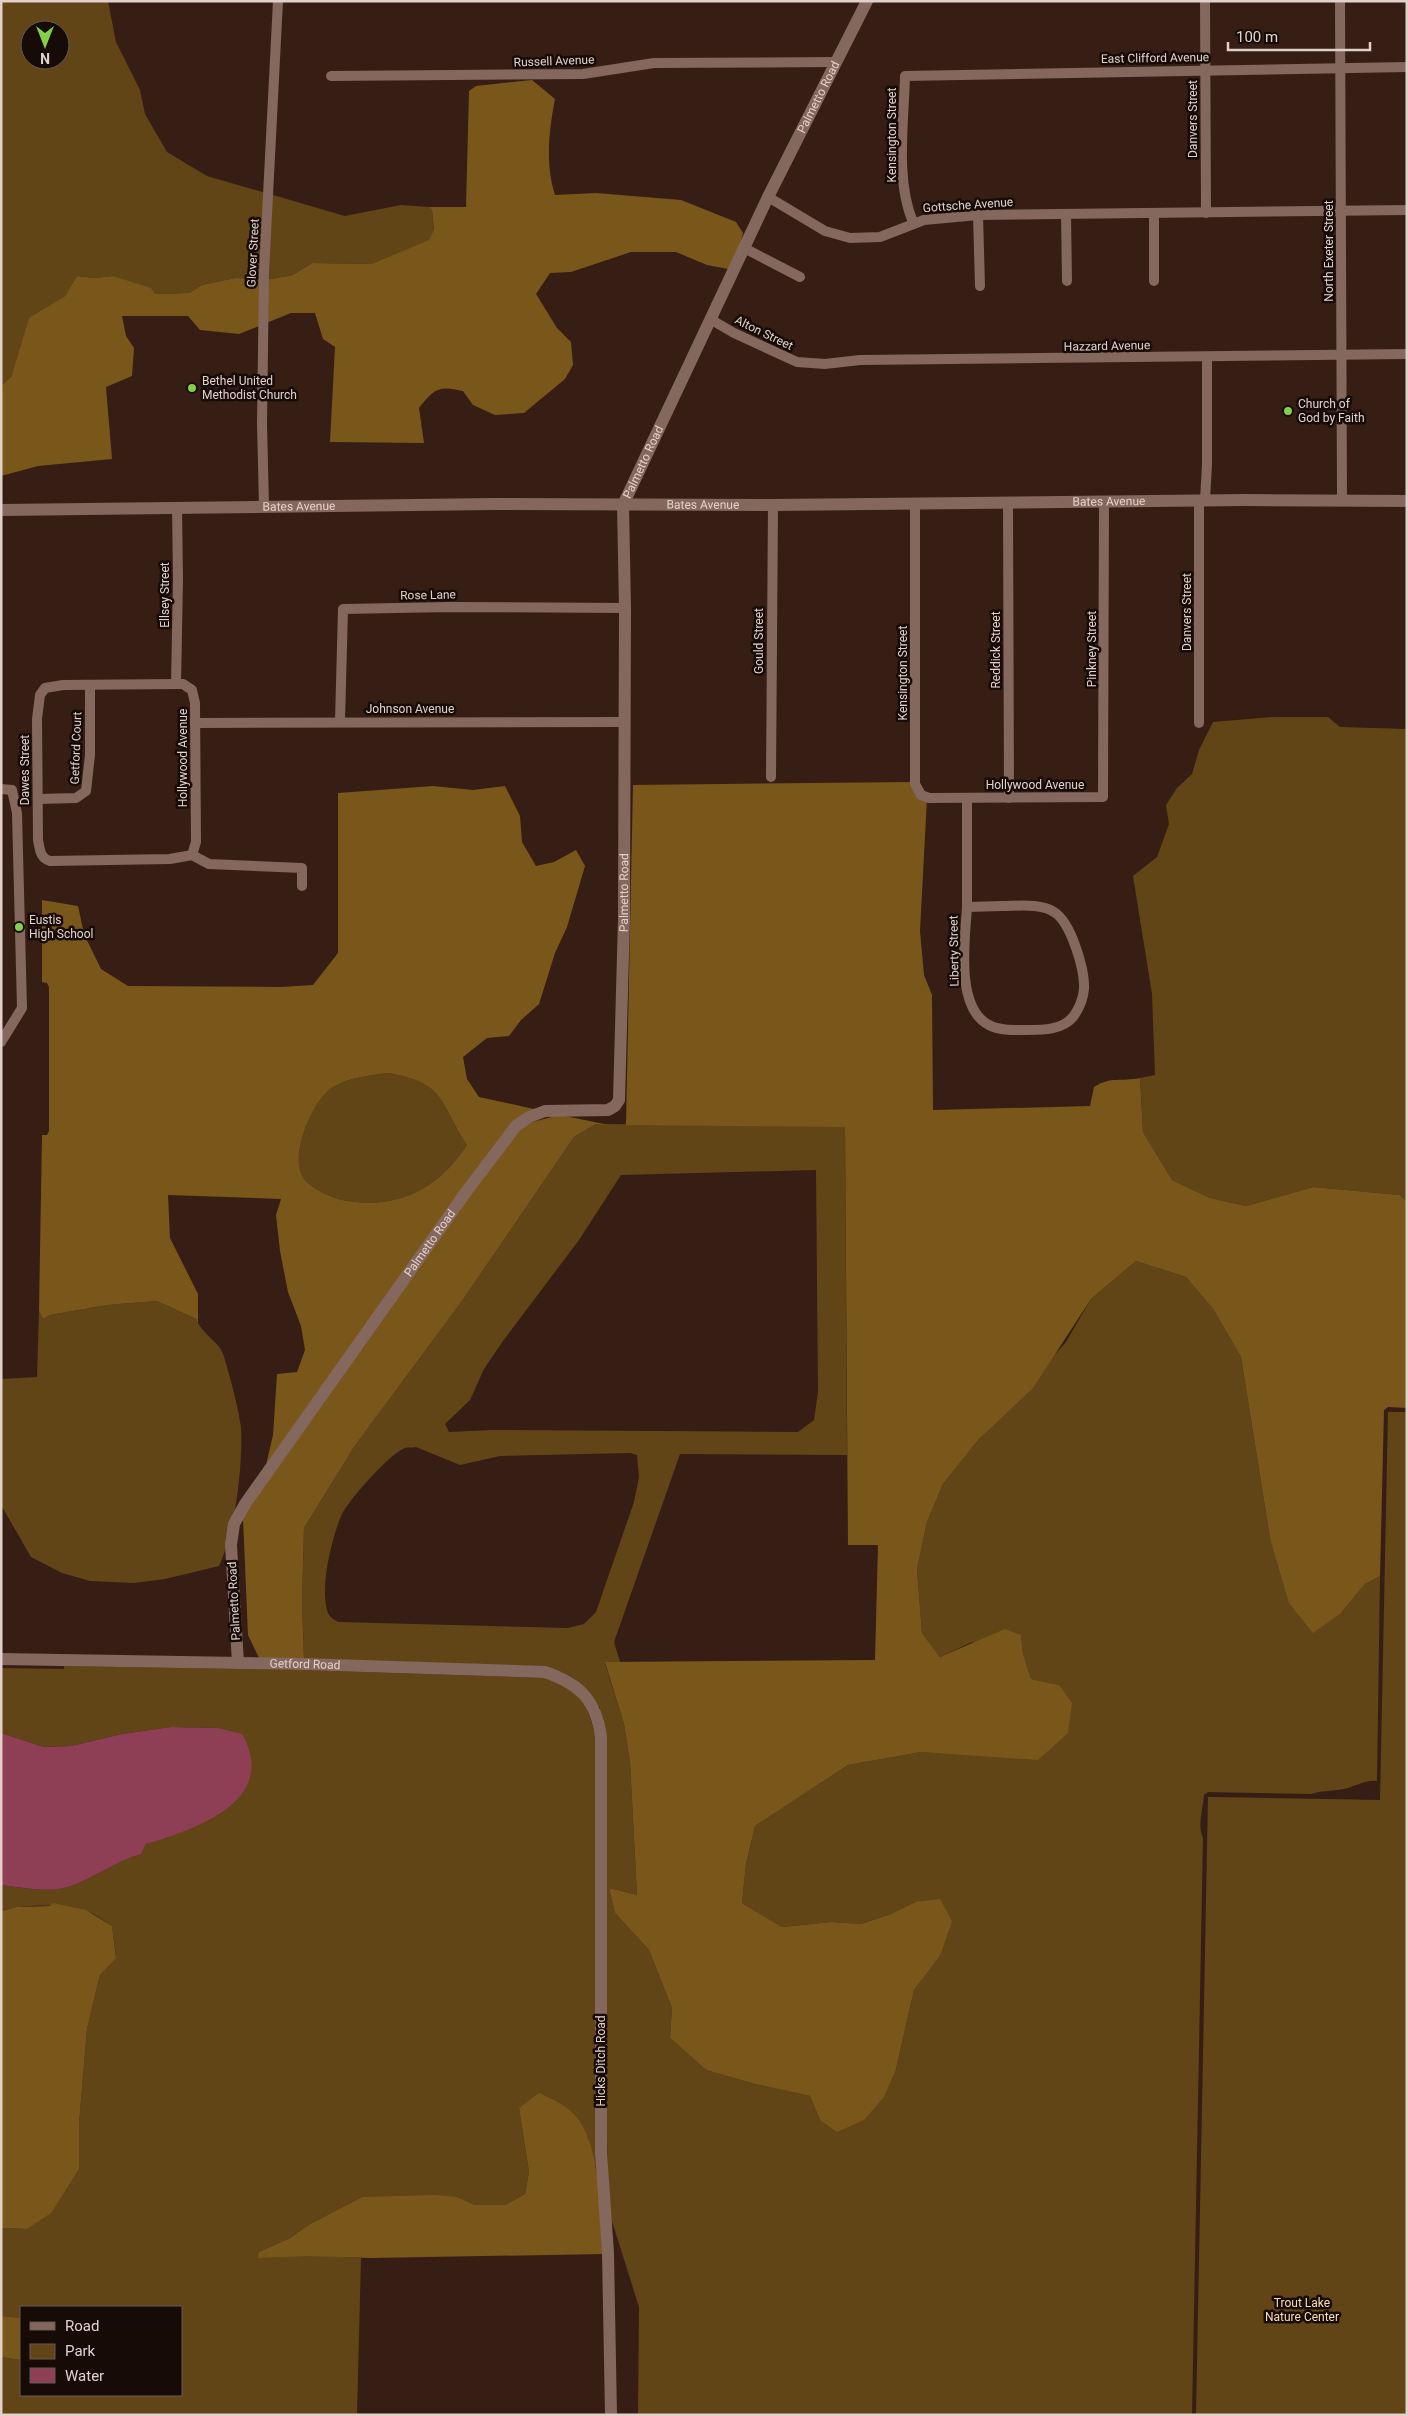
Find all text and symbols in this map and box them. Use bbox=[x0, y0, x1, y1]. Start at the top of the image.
north arrow bbox=[20, 20, 70, 70]
scale bar bbox=[1228, 20, 1370, 52]
text: 100 m bbox=[1236, 28, 1278, 46]
text: N bbox=[40, 50, 50, 66]
street label: East Clifford Avenue bbox=[1101, 50, 1209, 66]
street label: Russell Avenue bbox=[513, 53, 595, 69]
street label: Palmetto Road bbox=[794, 59, 843, 136]
street label: Danvers Street bbox=[1186, 80, 1200, 158]
street label: Kensington Street bbox=[885, 88, 899, 182]
street label: Gottsche Avenue bbox=[922, 195, 1014, 215]
street label: North Exeter Street bbox=[1322, 200, 1336, 302]
street label: Glover Street bbox=[244, 218, 262, 288]
street label: Alton Street bbox=[733, 313, 795, 353]
street label: Hazzard Avenue bbox=[1064, 338, 1150, 354]
place label: Bethel United Methodist Church bbox=[202, 374, 297, 402]
marker: Bethel United Methodist Church bbox=[186, 382, 198, 394]
place label: Church of God by Faith bbox=[1298, 397, 1365, 425]
marker: Church of God by Faith bbox=[1282, 405, 1294, 417]
street label: Palmetto Road bbox=[620, 423, 666, 501]
street label: Bates Avenue bbox=[1072, 494, 1145, 509]
street label: Bates Avenue bbox=[667, 498, 739, 512]
street label: Bates Avenue bbox=[262, 499, 335, 514]
street label: Ellsey Street bbox=[158, 562, 172, 628]
street label: Danvers Street bbox=[1180, 573, 1194, 651]
street label: Rose Lane bbox=[400, 588, 456, 602]
street label: Gould Street bbox=[752, 608, 766, 674]
street label: Reddick Street bbox=[989, 611, 1003, 689]
street label: Pinkney Street bbox=[1085, 611, 1099, 687]
street label: Kensington Street bbox=[896, 626, 910, 720]
street label: Johnson Avenue bbox=[366, 702, 454, 716]
street label: Hollywood Avenue bbox=[176, 709, 190, 807]
street label: Getford Court bbox=[68, 711, 84, 785]
street label: Dawes Street bbox=[18, 735, 32, 805]
street label: Hollywood Avenue bbox=[986, 778, 1084, 792]
street label: Palmetto Road bbox=[617, 853, 631, 932]
place label: Eustis High School bbox=[29, 913, 93, 941]
street label: Liberty Street bbox=[946, 915, 962, 987]
marker: Eustis High School bbox=[13, 921, 25, 933]
street label: Palmetto Road bbox=[401, 1207, 458, 1279]
street label: Palmetto Road bbox=[225, 1561, 243, 1641]
street label: Getford Road bbox=[269, 1656, 341, 1672]
street label: Hicks Ditch Road bbox=[594, 2015, 608, 2107]
park label: Trout Lake Nature Center bbox=[1265, 2296, 1339, 2324]
legend bbox=[20, 2306, 182, 2396]
text: Road bbox=[65, 2317, 99, 2335]
text: Park bbox=[65, 2342, 96, 2360]
text: Water bbox=[65, 2367, 104, 2385]

